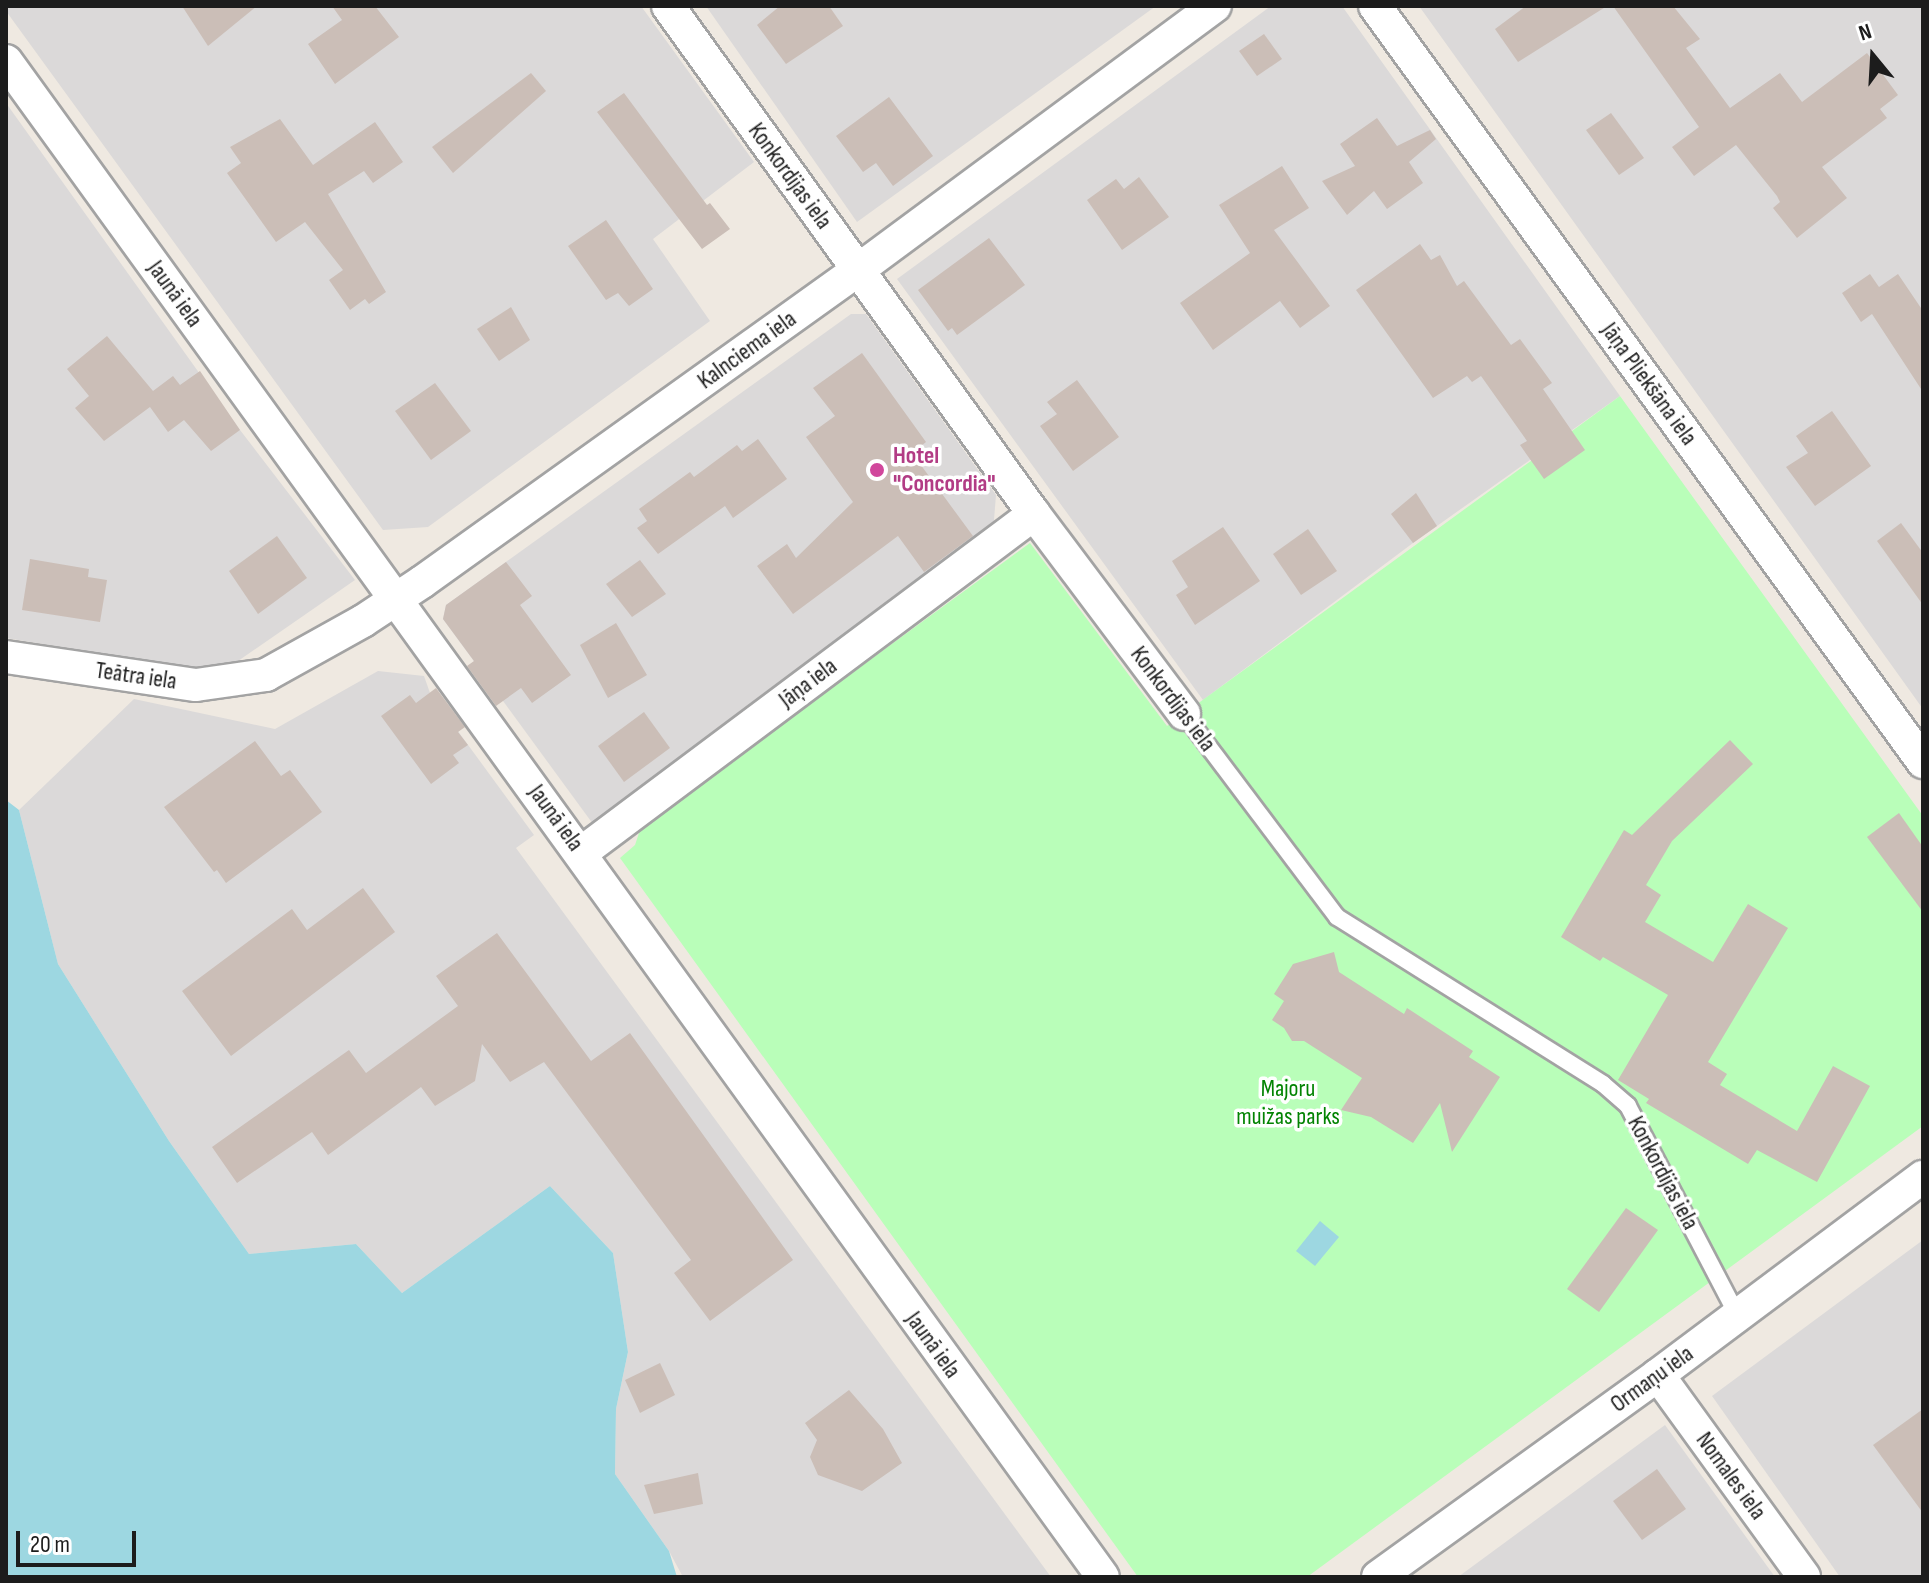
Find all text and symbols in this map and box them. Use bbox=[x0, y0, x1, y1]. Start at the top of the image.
north arrow bbox=[1833, 16, 1913, 96]
text: N bbox=[1856, 18, 1875, 47]
street label: Konkordijas iela bbox=[742, 117, 838, 235]
street label: Jaunā iela bbox=[141, 255, 209, 333]
street label: Kalnciema iela bbox=[692, 305, 802, 395]
street label: Jāņa Pliekšāna iela bbox=[1595, 317, 1703, 451]
place label: Hotel "Concordia" bbox=[893, 442, 996, 498]
marker: Hotel "Concordia" bbox=[868, 461, 886, 479]
street label: Konkordijas iela bbox=[1124, 641, 1222, 757]
street label: Jāņa iela bbox=[773, 652, 843, 714]
street label: Teātra iela bbox=[94, 656, 178, 696]
street label: Jaunā iela bbox=[522, 779, 590, 857]
park label: Majoru muižas parks bbox=[1236, 1075, 1340, 1131]
street label: Konkordijas iela bbox=[1621, 1111, 1705, 1235]
street label: Jaunā iela bbox=[899, 1306, 967, 1384]
street label: Ormaņu iela bbox=[1605, 1339, 1699, 1419]
street label: Nomales iela bbox=[1690, 1427, 1772, 1525]
scale bar bbox=[20, 1515, 140, 1565]
text: 20 m bbox=[30, 1530, 70, 1559]

